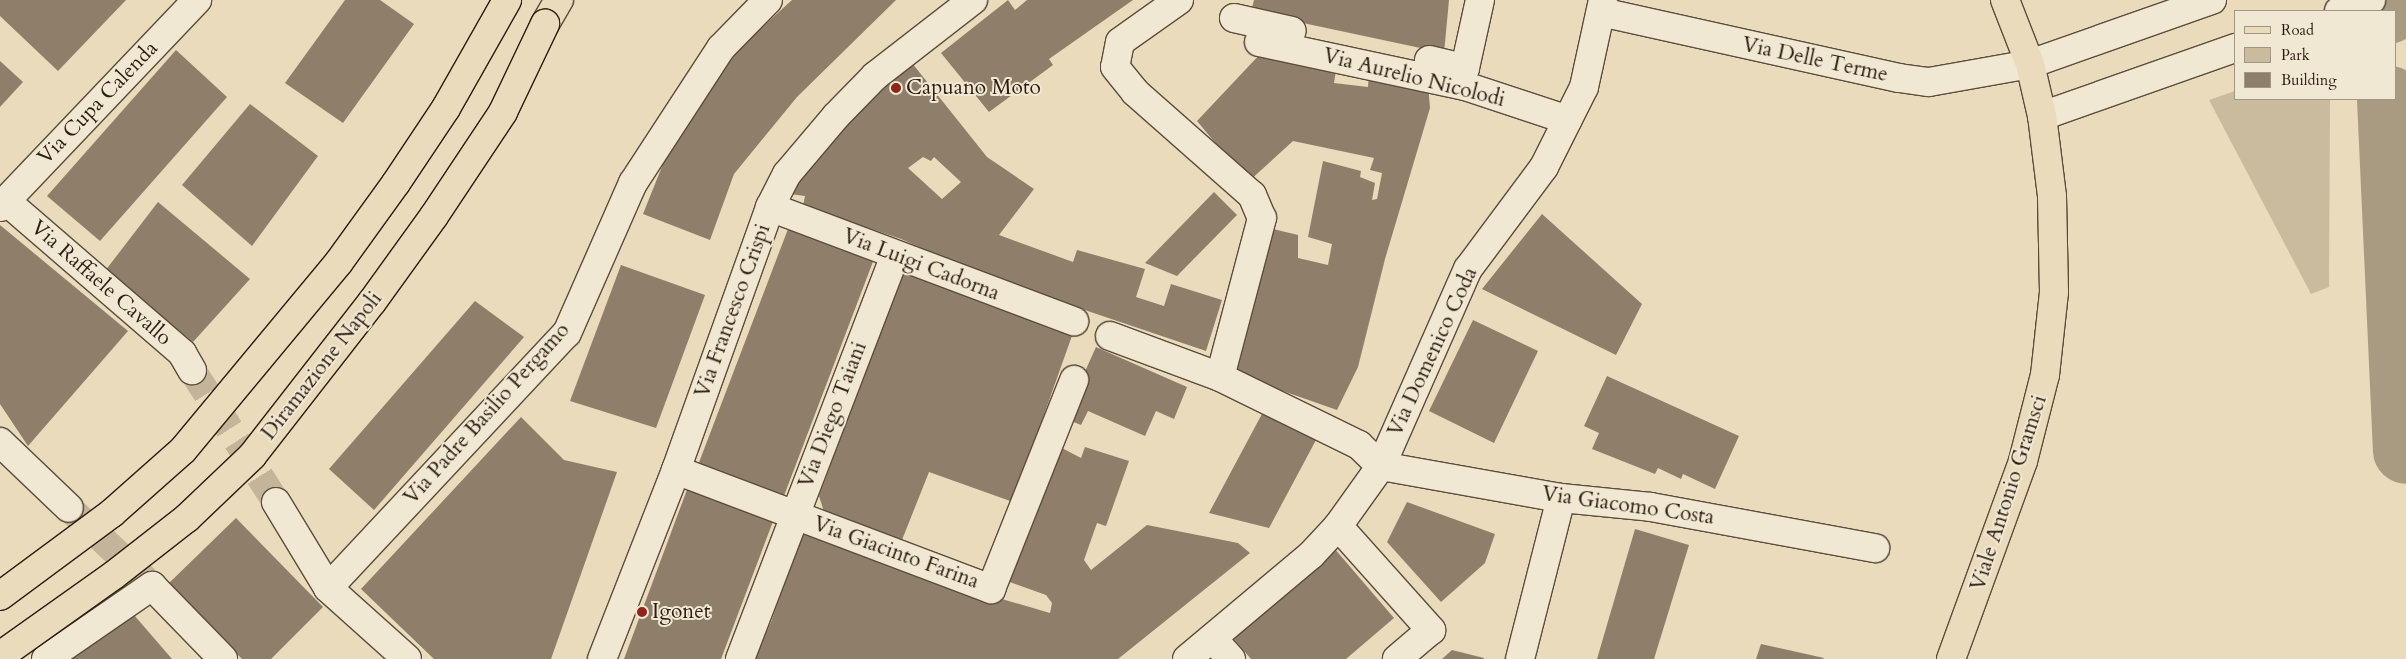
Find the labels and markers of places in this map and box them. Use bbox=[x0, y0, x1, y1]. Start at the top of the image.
place label: Capuano Moto bbox=[906, 75, 1041, 101]
marker: Capuano Moto bbox=[890, 82, 902, 94]
place label: Igonet bbox=[652, 599, 710, 625]
marker: Igonet bbox=[636, 606, 648, 618]

